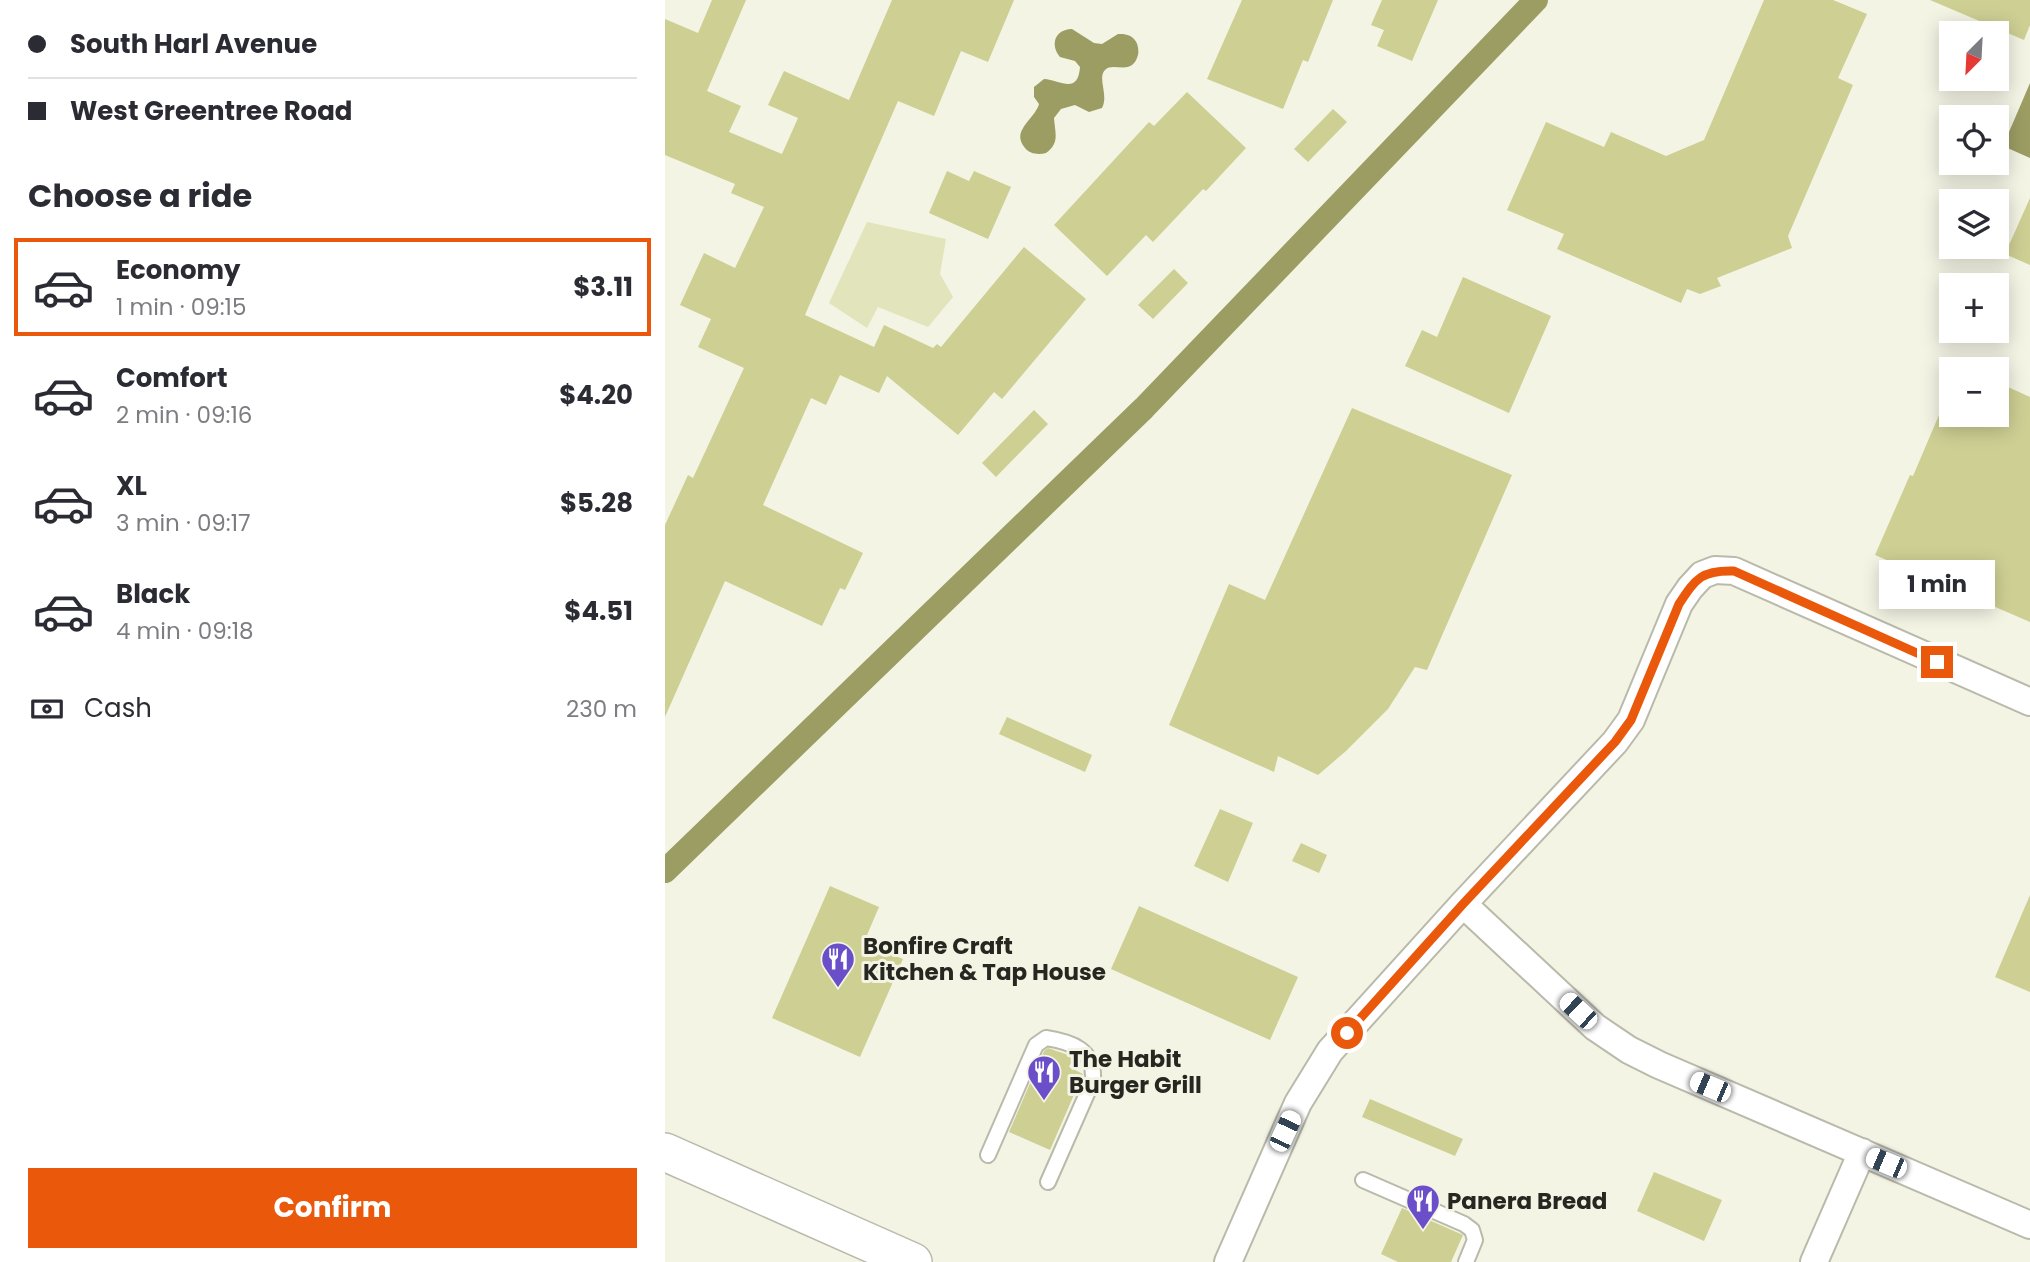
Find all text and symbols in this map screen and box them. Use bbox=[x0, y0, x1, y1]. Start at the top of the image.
north arrow bbox=[1939, 21, 2009, 91]
map controls bbox=[1939, 21, 2009, 427]
text: South Harl Avenue bbox=[70, 26, 317, 62]
text: West Greentree Road bbox=[70, 93, 353, 129]
button: locate bbox=[1939, 105, 2009, 175]
text: Choose a ride bbox=[28, 173, 252, 218]
button: layers bbox=[1939, 189, 2009, 259]
text: Economy bbox=[116, 252, 240, 288]
icon: car bbox=[32, 256, 95, 319]
text: $3.11 bbox=[573, 269, 633, 305]
button: + bbox=[1939, 273, 2009, 343]
text: 1 min · 09:15 bbox=[116, 291, 246, 323]
button: − bbox=[1939, 357, 2009, 427]
text: Comfort bbox=[116, 360, 228, 396]
icon: car bbox=[32, 364, 95, 427]
text: $4.20 bbox=[559, 377, 633, 413]
text: 2 min · 09:16 bbox=[116, 399, 252, 431]
text: XL bbox=[116, 468, 147, 504]
icon: car bbox=[32, 472, 95, 535]
text: $5.28 bbox=[560, 485, 633, 521]
text: 3 min · 09:17 bbox=[116, 507, 251, 539]
callout: 1 min bbox=[1879, 560, 1995, 610]
text: 1 min bbox=[1907, 568, 1967, 600]
text: Black bbox=[116, 576, 190, 612]
icon: car bbox=[32, 580, 95, 643]
text: $4.51 bbox=[564, 593, 633, 629]
text: 4 min · 09:18 bbox=[116, 615, 254, 647]
route end bbox=[1921, 646, 1953, 678]
icon: cash bbox=[28, 690, 66, 728]
text: Cash bbox=[84, 690, 152, 726]
text: 230 m bbox=[566, 693, 637, 725]
place label: Bonfire Craft Kitchen & Tap House bbox=[863, 930, 1106, 988]
restaurant icon: Bonfire Craft Kitchen & Tap House bbox=[819, 940, 857, 989]
car bbox=[1556, 989, 1601, 1033]
route start bbox=[1331, 1017, 1363, 1049]
place label: The Habit Burger Grill bbox=[1069, 1043, 1202, 1101]
restaurant icon: The Habit Burger Grill bbox=[1025, 1053, 1063, 1102]
car bbox=[1687, 1069, 1734, 1105]
car bbox=[1267, 1108, 1304, 1154]
car bbox=[1863, 1145, 1910, 1181]
button: Confirm bbox=[28, 1168, 637, 1248]
restaurant icon: Panera Bread bbox=[1404, 1182, 1442, 1231]
place label: Panera Bread bbox=[1447, 1185, 1607, 1217]

